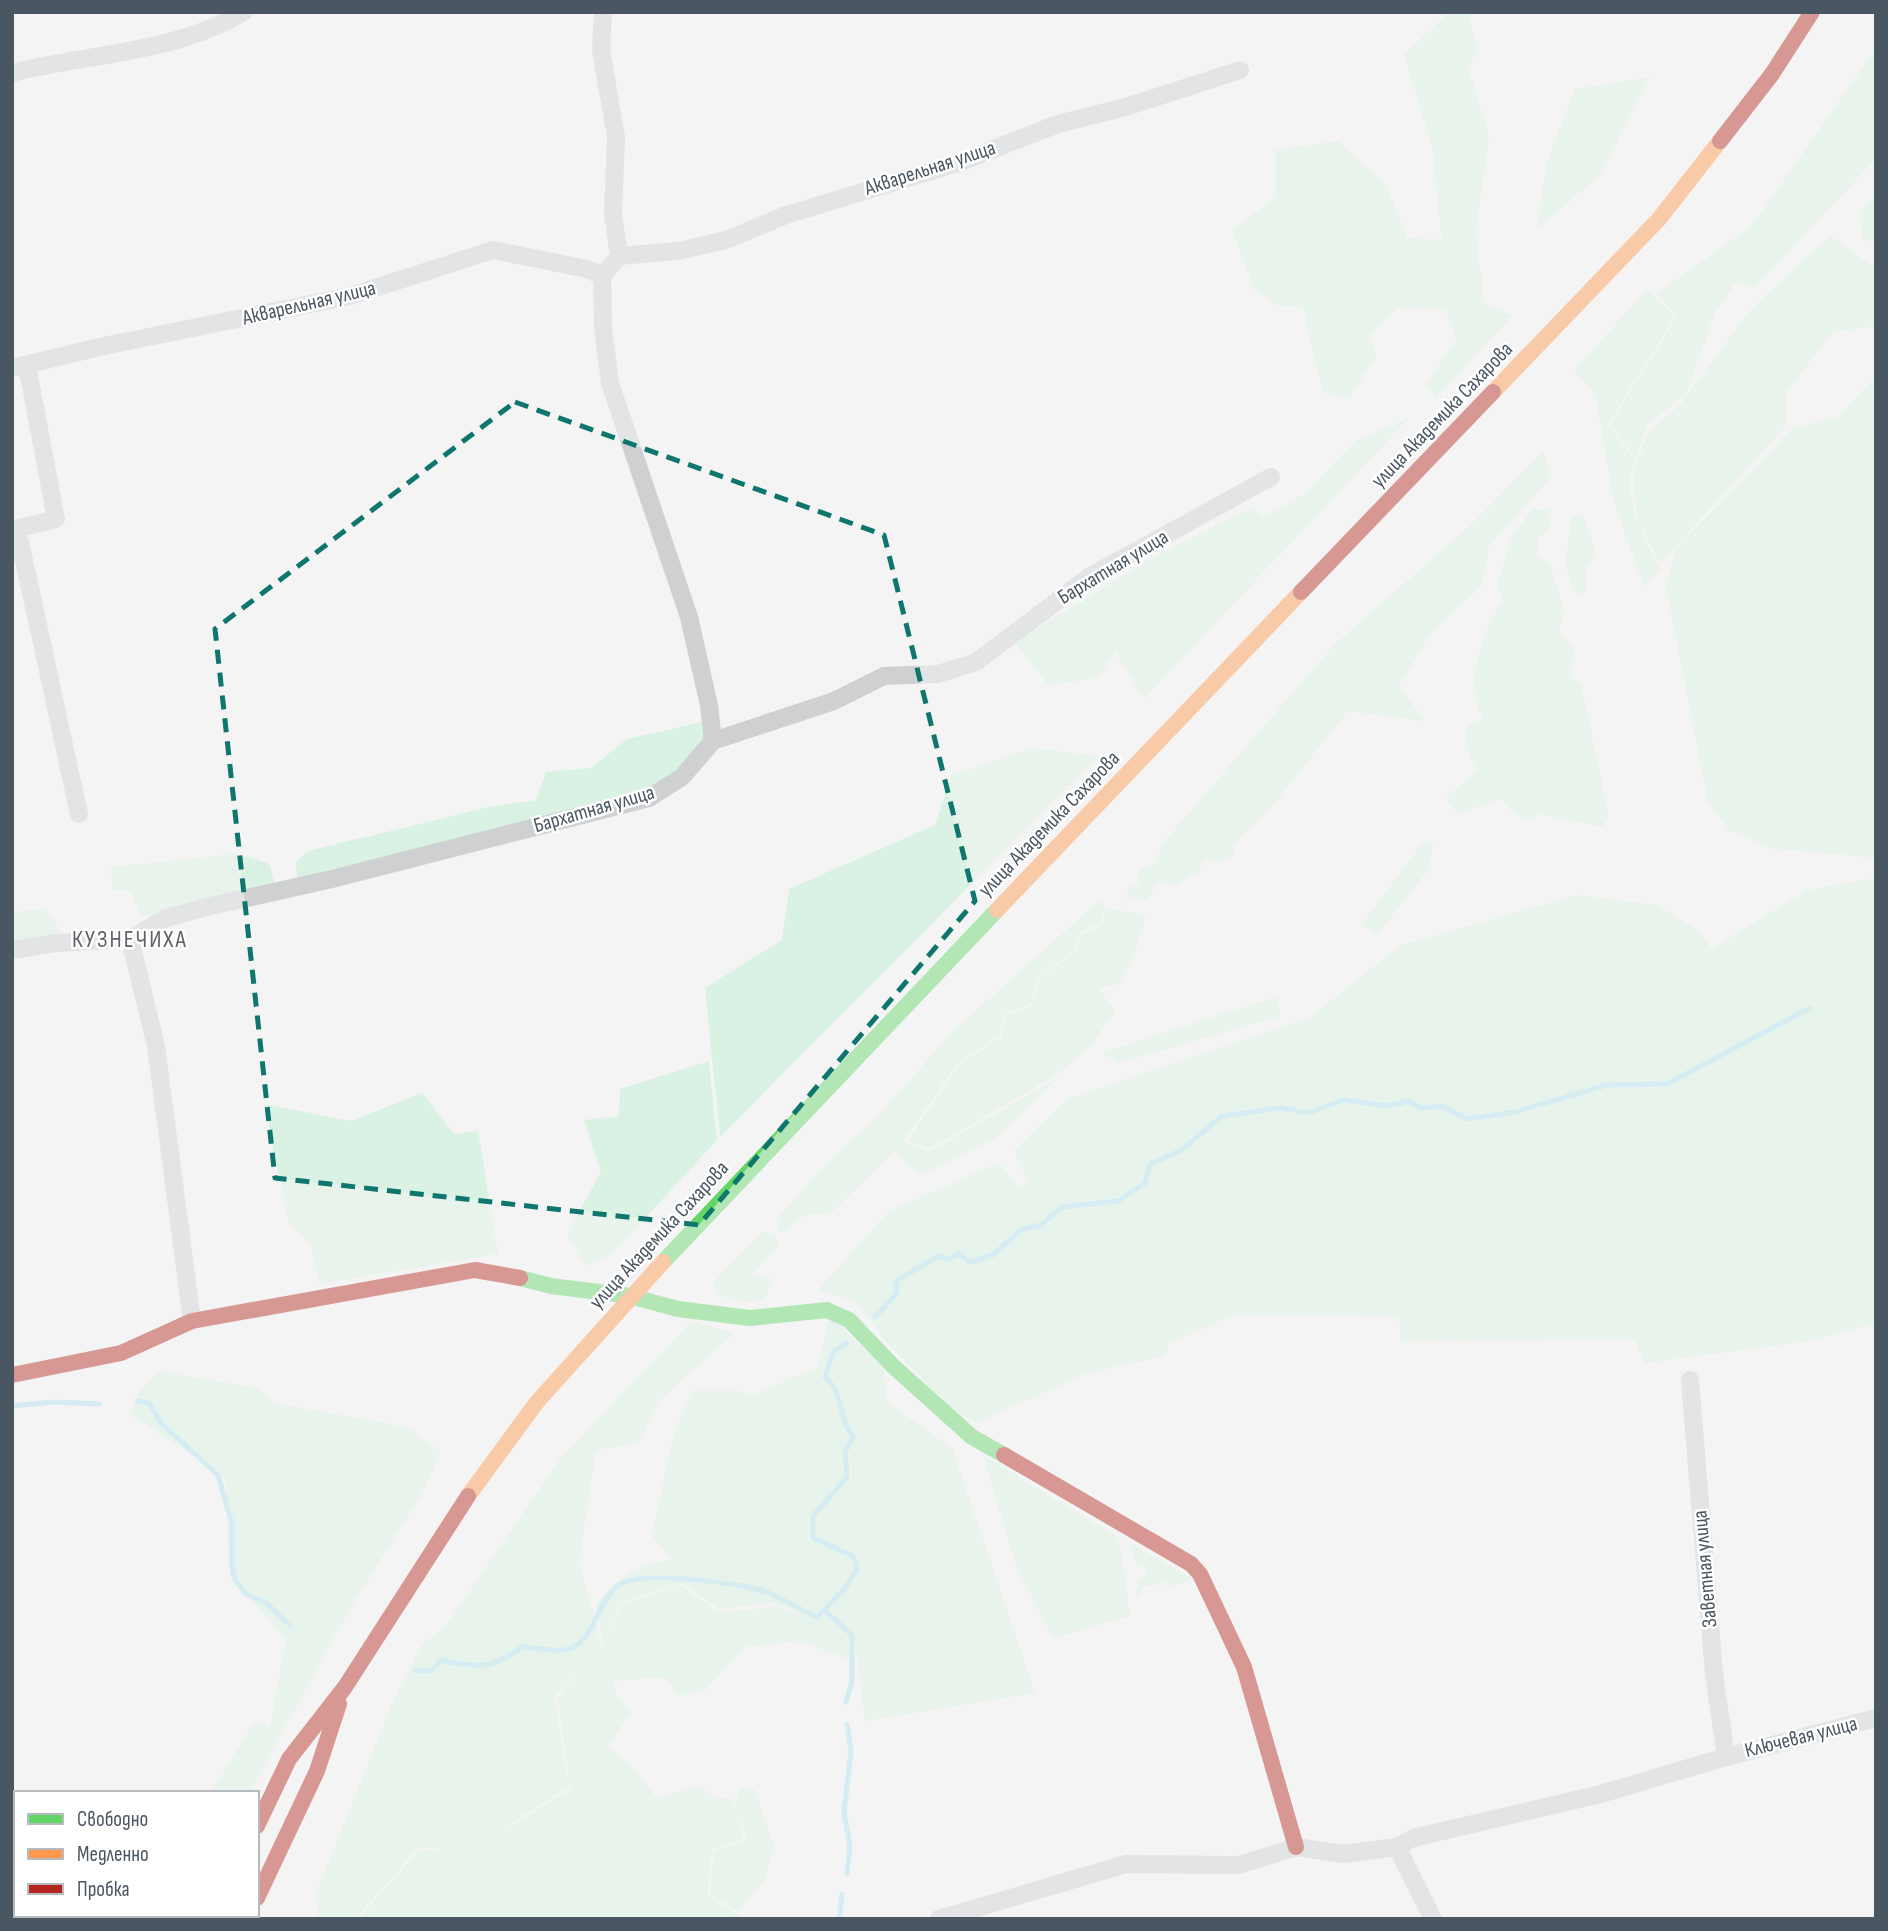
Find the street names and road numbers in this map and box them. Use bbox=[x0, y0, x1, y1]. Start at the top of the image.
street label: Акварельная улица bbox=[860, 135, 999, 201]
street label: Акварельная улица bbox=[239, 276, 378, 331]
street label: улица Академика Сахарова bbox=[1366, 337, 1518, 493]
street label: Бархатная улица bbox=[1053, 524, 1173, 610]
street label: улица Академика Сахарова bbox=[973, 746, 1125, 902]
street label: Бархатная улица bbox=[531, 780, 657, 838]
street label: улица Академика Сахарова bbox=[584, 1156, 734, 1314]
street label: Заветная улица bbox=[1687, 1509, 1723, 1629]
street label: Ключевая улица bbox=[1742, 1711, 1860, 1763]

